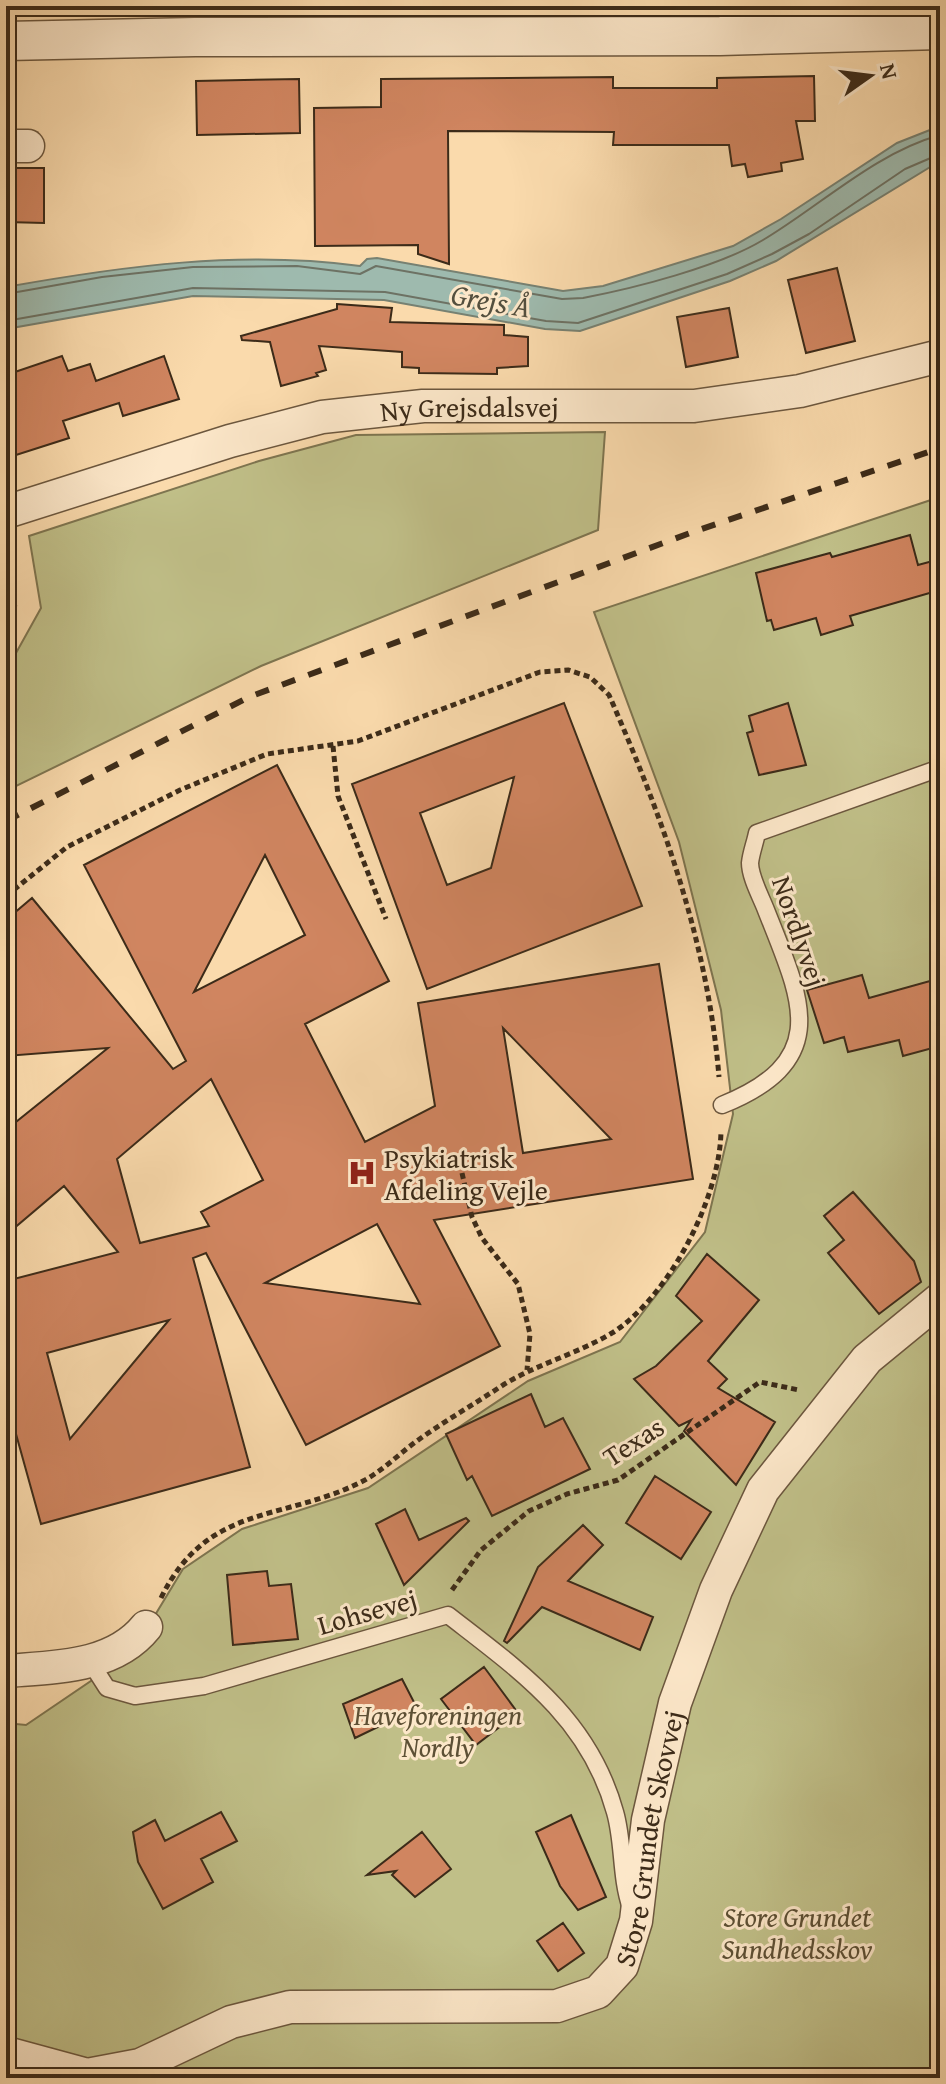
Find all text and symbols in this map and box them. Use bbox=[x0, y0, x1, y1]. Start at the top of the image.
north arrow bbox=[830, 36, 910, 116]
text: N bbox=[872, 60, 907, 82]
water label: Grejs Å bbox=[448, 271, 534, 329]
street label: Ny Grejsdalsvej bbox=[378, 386, 559, 431]
street label: Nordlyvej bbox=[762, 870, 838, 992]
place label: Psykiatrisk Afdeling Vejle bbox=[384, 1137, 548, 1210]
hospital icon: Psykiatrisk Afdeling Vejle bbox=[347, 1158, 377, 1188]
street label: Texas bbox=[594, 1406, 672, 1476]
street label: Lohsevej bbox=[312, 1577, 422, 1645]
park label: Haveforeningen Nordly bbox=[353, 1694, 522, 1767]
street label: Store Grundet Skovvej bbox=[603, 1706, 693, 1971]
park label: Store Grundet Sundhedsskov bbox=[722, 1896, 873, 1969]

